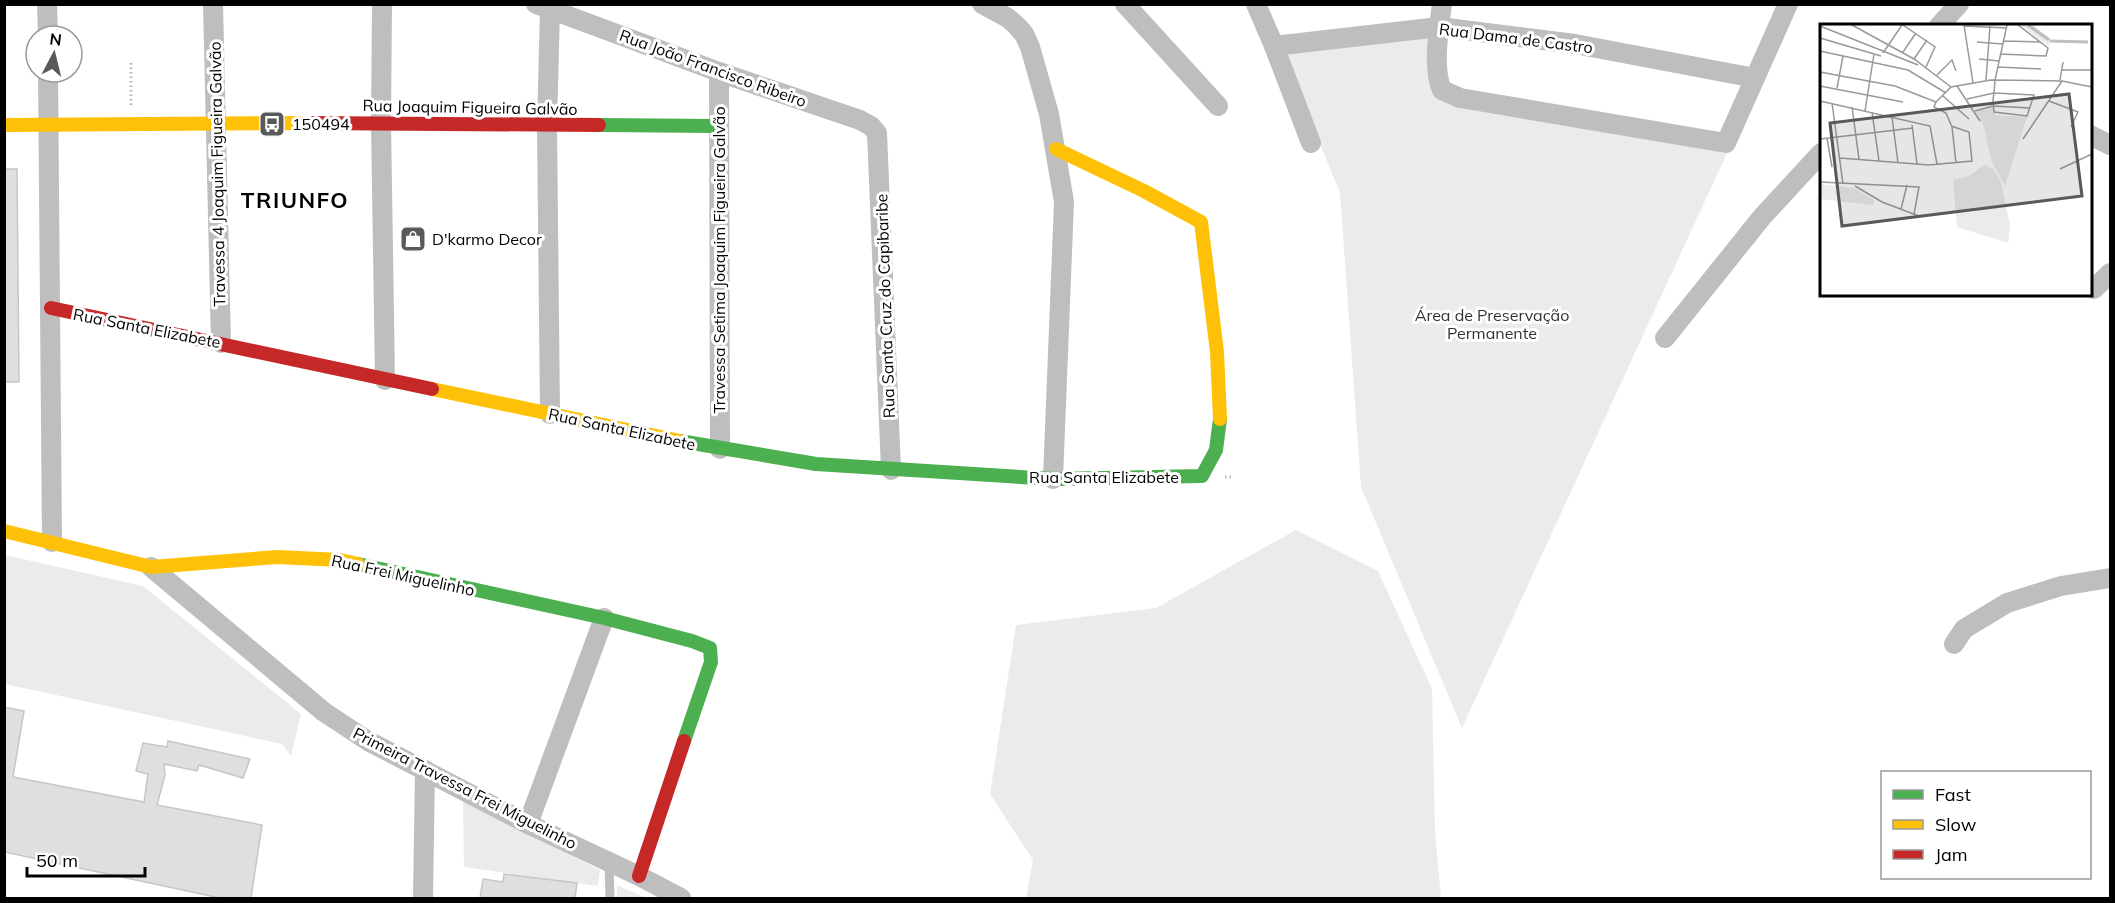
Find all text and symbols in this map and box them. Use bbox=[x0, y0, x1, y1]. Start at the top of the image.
street label: Rua Dama de Castro bbox=[1438, 19, 1594, 57]
north arrow bbox=[24, 24, 84, 84]
inset map bbox=[1820, 24, 2091, 296]
street label: Rua João Francisco Ribeiro bbox=[617, 25, 809, 111]
text: N bbox=[49, 28, 63, 50]
street label: Travessa 4 Joaquim Figueira Galvão bbox=[205, 41, 229, 307]
street label: Rua Joaquim Figueira Galvão bbox=[362, 95, 578, 119]
street label: Travessa Setima Joaquim Figueira Galvão bbox=[709, 106, 729, 414]
bus stop icon: 150494 bbox=[257, 109, 287, 139]
place label: 150494 bbox=[292, 114, 350, 134]
district label: TRIUNFO bbox=[241, 186, 349, 214]
street label: Rua Santa Cruz do Capibaribe bbox=[871, 193, 899, 419]
shop icon: D'karmo Decor bbox=[398, 224, 428, 254]
place label: D'karmo Decor bbox=[432, 229, 542, 249]
street label: Rua Santa Elizabete bbox=[72, 304, 222, 352]
park label: Área de Preservação Permanente bbox=[1415, 305, 1569, 343]
street label: Rua Santa Elizabete bbox=[547, 404, 697, 454]
street label: Rua Santa Elizabete bbox=[1029, 467, 1179, 487]
street label: Rua Frei Miguelinho bbox=[330, 550, 476, 600]
street label: Primeira Travessa Frei Miguelinho bbox=[350, 723, 580, 853]
legend bbox=[1881, 771, 2091, 879]
text: Fast bbox=[1935, 783, 1971, 806]
text: Slow bbox=[1935, 813, 1977, 836]
scale bar bbox=[27, 840, 146, 878]
text: Jam bbox=[1935, 843, 1968, 866]
text: 50 m bbox=[36, 849, 78, 872]

